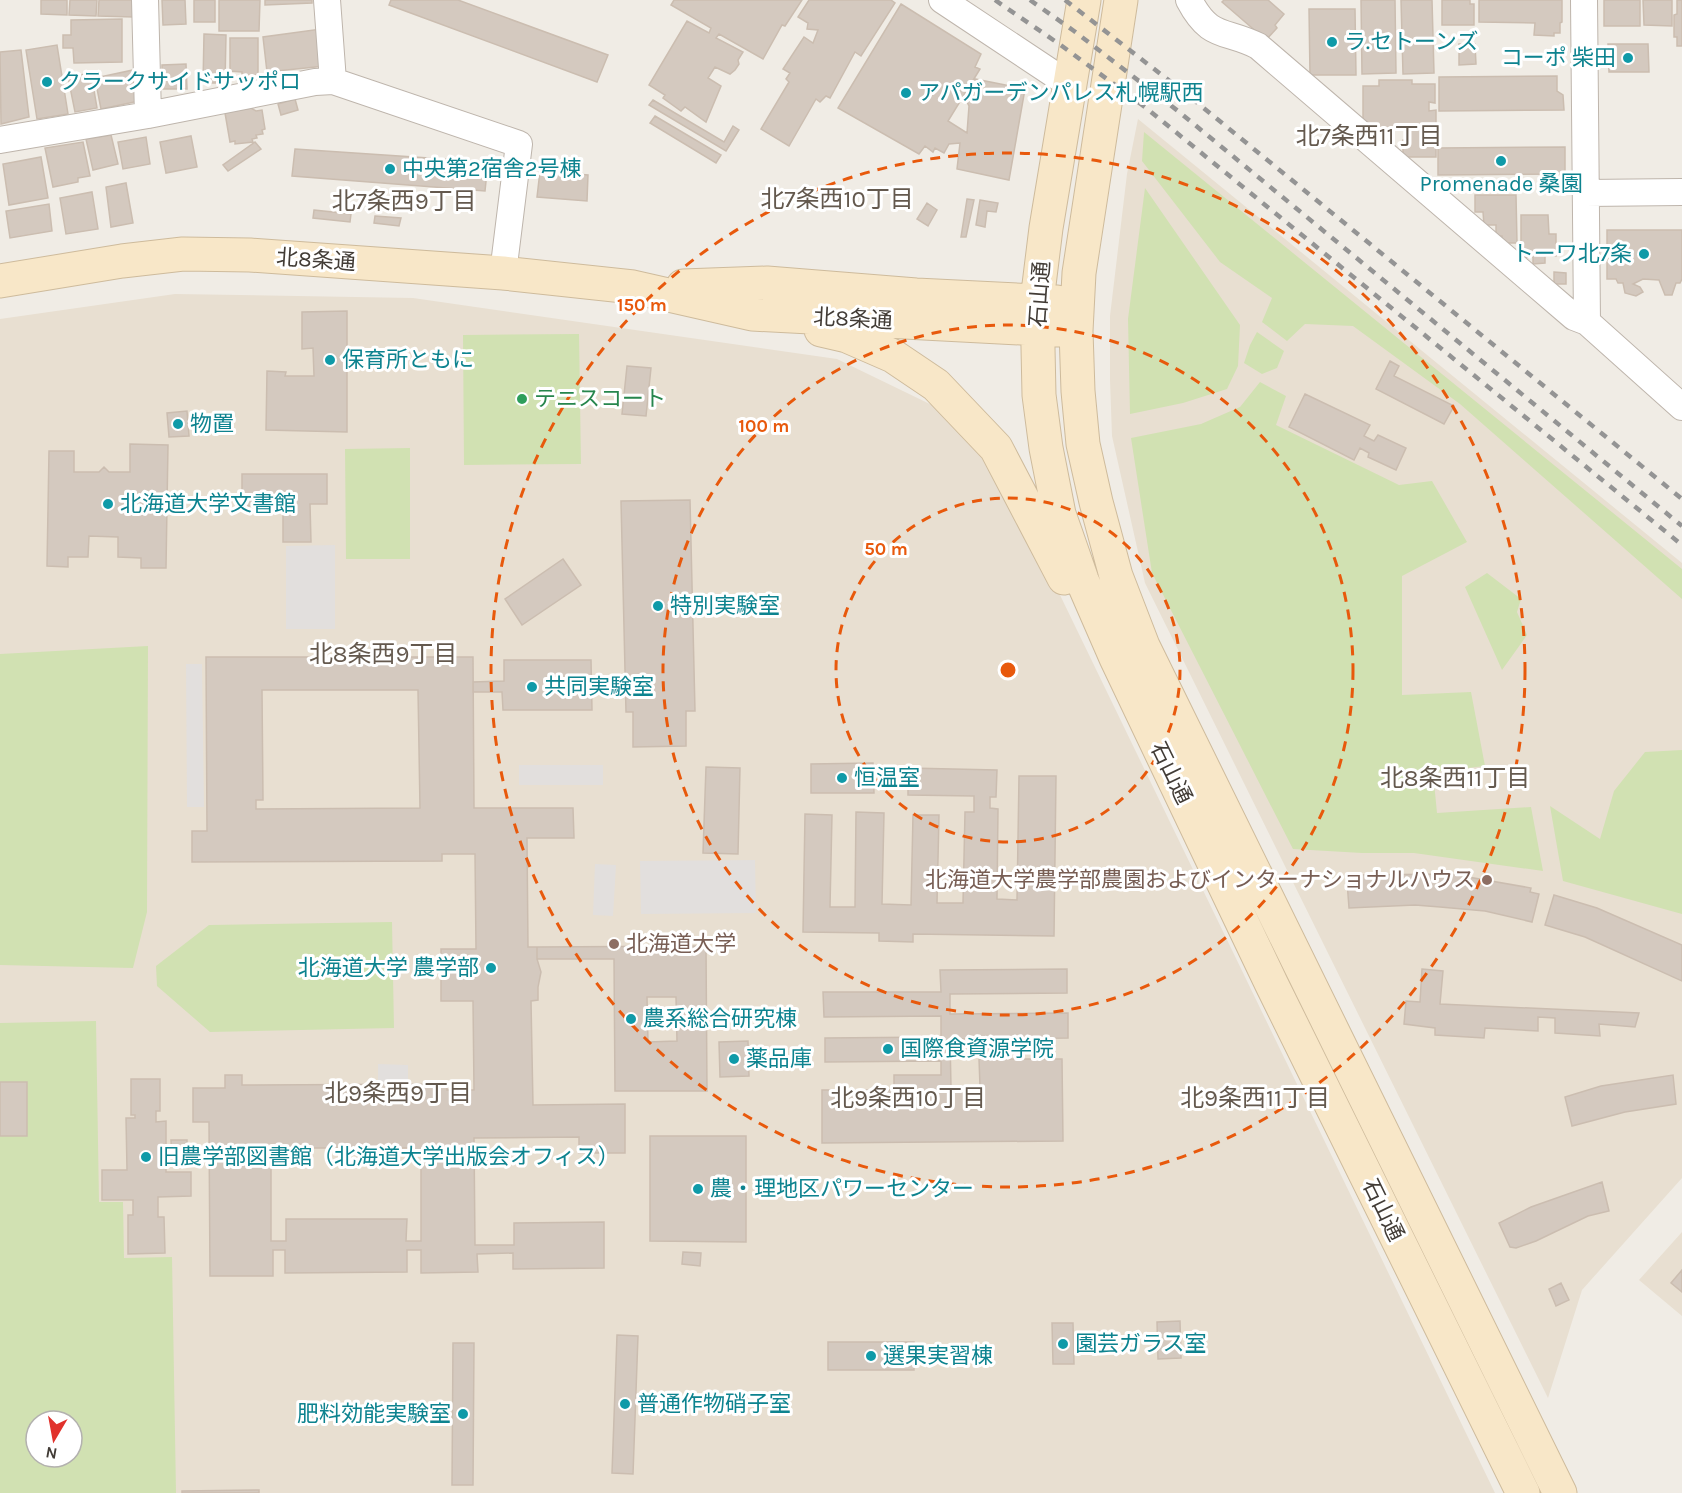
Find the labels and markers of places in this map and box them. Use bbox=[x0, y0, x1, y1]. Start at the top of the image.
place label: ラ.セトーンズ bbox=[1344, 29, 1478, 55]
marker: ラ.セトーンズ bbox=[1325, 35, 1339, 49]
place label: コーポ 柴田 bbox=[1501, 45, 1616, 71]
marker: コーポ 柴田 bbox=[1621, 51, 1635, 65]
place label: クラークサイドサッポロ bbox=[59, 69, 301, 95]
marker: クラークサイドサッポロ bbox=[40, 75, 54, 89]
place label: アパガーデンパレス札幌駅西 bbox=[918, 80, 1204, 106]
marker: アパガーデンパレス札幌駅西 bbox=[899, 86, 913, 100]
marker: Promenade 桑園 bbox=[1494, 154, 1508, 168]
place label: 中央第2宿舎2号棟 bbox=[402, 156, 582, 182]
marker: 中央第2宿舎2号棟 bbox=[383, 162, 397, 176]
place label: Promenade 桑園 bbox=[1420, 171, 1582, 197]
place label: トーワ北7条 bbox=[1512, 241, 1632, 267]
marker: トーワ北7条 bbox=[1637, 247, 1651, 261]
place label: 保育所ともに bbox=[342, 347, 474, 373]
marker: 保育所ともに bbox=[323, 353, 337, 367]
place label: テニスコート bbox=[534, 386, 666, 412]
marker: テニスコート bbox=[515, 392, 529, 406]
place label: 物置 bbox=[190, 411, 234, 437]
marker: 物置 bbox=[171, 417, 185, 431]
place label: 北海道大学文書館 bbox=[120, 491, 296, 517]
marker: 北海道大学文書館 bbox=[101, 497, 115, 511]
place label: 特別実験室 bbox=[670, 593, 780, 619]
marker: 特別実験室 bbox=[651, 599, 665, 613]
centre of rings bbox=[998, 660, 1018, 680]
place label: 共同実験室 bbox=[544, 674, 654, 700]
marker: 共同実験室 bbox=[525, 680, 539, 694]
place label: 恒温室 bbox=[854, 765, 920, 791]
marker: 恒温室 bbox=[835, 771, 849, 785]
place label: 北海道大学農学部農園およびインターナショナルハウス bbox=[925, 867, 1475, 893]
marker: 北海道大学農学部農園およびインターナショナルハウス bbox=[1480, 873, 1494, 887]
place label: 北海道大学 bbox=[626, 931, 736, 957]
marker: 北海道大学 bbox=[607, 937, 621, 951]
place label: 北海道大学 農学部 bbox=[298, 955, 479, 981]
marker: 北海道大学 農学部 bbox=[484, 961, 498, 975]
place label: 農系総合研究棟 bbox=[643, 1006, 797, 1032]
marker: 農系総合研究棟 bbox=[624, 1012, 638, 1026]
place label: 国際食資源学院 bbox=[900, 1036, 1054, 1062]
marker: 国際食資源学院 bbox=[881, 1042, 895, 1056]
place label: 薬品庫 bbox=[746, 1046, 812, 1072]
marker: 薬品庫 bbox=[727, 1052, 741, 1066]
place label: 旧農学部図書館（北海道大学出版会オフィス） bbox=[158, 1144, 620, 1170]
marker: 旧農学部図書館（北海道大学出版会オフィス） bbox=[139, 1150, 153, 1164]
place label: 農・理地区パワーセンター bbox=[710, 1176, 974, 1202]
marker: 農・理地区パワーセンター bbox=[691, 1182, 705, 1196]
place label: 園芸ガラス室 bbox=[1075, 1331, 1207, 1357]
marker: 園芸ガラス室 bbox=[1056, 1337, 1070, 1351]
place label: 選果実習棟 bbox=[883, 1343, 993, 1369]
marker: 選果実習棟 bbox=[864, 1349, 878, 1363]
place label: 普通作物硝子室 bbox=[637, 1391, 791, 1417]
marker: 普通作物硝子室 bbox=[618, 1397, 632, 1411]
place label: 肥料効能実験室 bbox=[297, 1401, 451, 1427]
marker: 肥料効能実験室 bbox=[456, 1407, 470, 1421]

